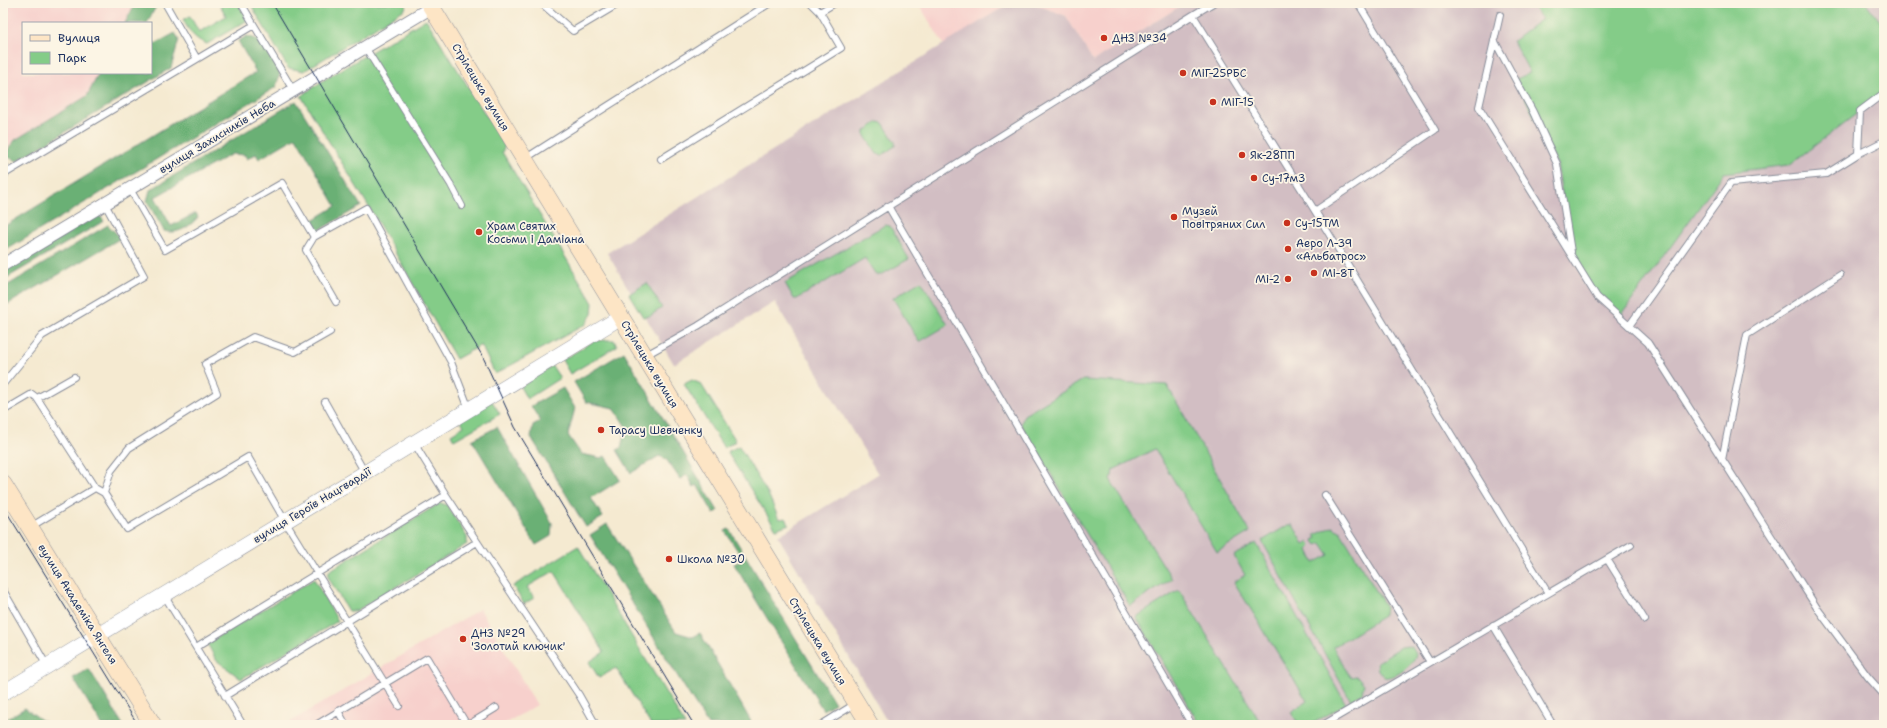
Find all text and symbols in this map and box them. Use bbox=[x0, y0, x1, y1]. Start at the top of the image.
legend bbox=[22, 22, 152, 74]
text: Вулиця bbox=[58, 30, 100, 46]
place label: ДНЗ №34 bbox=[1112, 31, 1167, 46]
marker: ДНЗ №34 bbox=[1099, 33, 1109, 43]
street label: Стрілецька вулиця bbox=[448, 41, 513, 134]
text: Парк bbox=[58, 50, 87, 66]
place label: МіГ-25РБС bbox=[1191, 66, 1247, 81]
marker: МіГ-25РБС bbox=[1178, 68, 1188, 78]
place label: МіГ-15 bbox=[1221, 95, 1254, 110]
street label: вулиця Захисників Неба bbox=[156, 96, 278, 177]
marker: МіГ-15 bbox=[1208, 97, 1218, 107]
place label: Як-28ПП bbox=[1250, 148, 1295, 163]
marker: Як-28ПП bbox=[1237, 150, 1247, 160]
place label: Су-17м3 bbox=[1262, 171, 1305, 186]
marker: Су-17м3 bbox=[1249, 173, 1259, 183]
place label: Музей Повітряних Сил bbox=[1182, 204, 1265, 232]
marker: Музей Повітряних Сил bbox=[1169, 212, 1179, 222]
place label: Су-15ТМ bbox=[1295, 216, 1339, 231]
marker: Су-15ТМ bbox=[1282, 218, 1292, 228]
place label: Храм Святих Косьми і Даміана bbox=[487, 219, 584, 247]
marker: Храм Святих Косьми і Даміана bbox=[474, 227, 484, 237]
place label: Аеро Л-39 «Альбатрос» bbox=[1296, 236, 1366, 264]
marker: Аеро Л-39 «Альбатрос» bbox=[1283, 244, 1293, 254]
place label: Мі-8Т bbox=[1322, 266, 1355, 281]
marker: Мі-8Т bbox=[1309, 268, 1319, 278]
place label: Мі-2 bbox=[1255, 272, 1280, 287]
marker: Мі-2 bbox=[1283, 274, 1293, 284]
street label: Стрілецька вулиця bbox=[617, 318, 682, 411]
place label: Тарасу Шевченку bbox=[609, 423, 703, 438]
marker: Тарасу Шевченку bbox=[596, 425, 606, 435]
street label: вулиця Героїв Нацгвардії bbox=[250, 464, 375, 547]
street label: вулиця Академіка Янгеля bbox=[34, 541, 121, 667]
place label: Школа №30 bbox=[677, 552, 745, 567]
marker: Школа №30 bbox=[664, 554, 674, 564]
street label: Стрілецька вулиця bbox=[785, 595, 850, 688]
place label: ДНЗ №29 'Золотий ключик' bbox=[471, 626, 565, 654]
marker: ДНЗ №29 'Золотий ключик' bbox=[458, 634, 468, 644]

